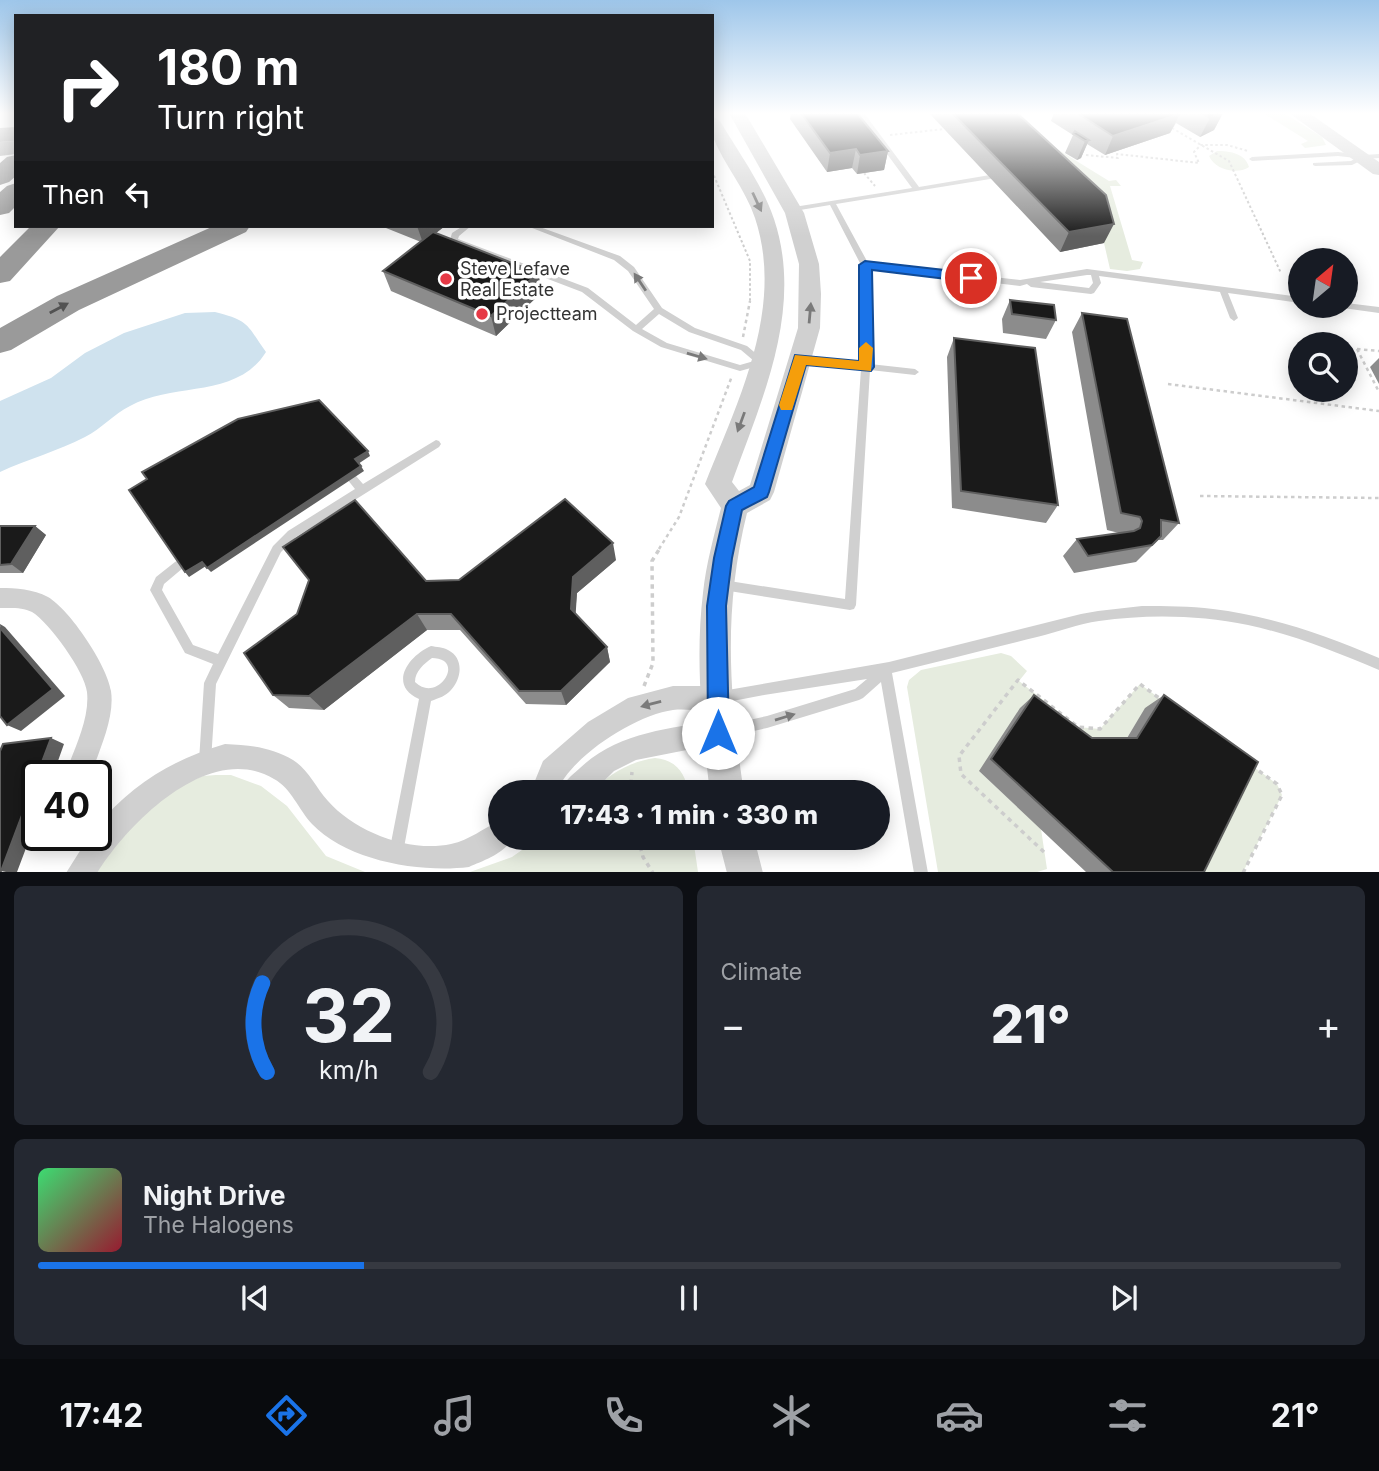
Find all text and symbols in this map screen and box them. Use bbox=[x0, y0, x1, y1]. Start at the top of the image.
text: 180 m bbox=[157, 38, 299, 97]
icon: right bbox=[42, 42, 133, 133]
text: Turn right bbox=[157, 98, 304, 137]
icon: left bbox=[119, 175, 157, 213]
text: Then bbox=[42, 179, 105, 210]
one-way arrow bbox=[751, 192, 763, 212]
pin bbox=[941, 248, 1001, 308]
north arrow bbox=[1288, 248, 1358, 318]
map controls bbox=[1288, 248, 1358, 402]
place label: Steve Lefave Real Estate bbox=[460, 258, 570, 300]
icon: arrive bbox=[952, 259, 990, 297]
marker: Steve Lefave Real Estate bbox=[438, 271, 454, 287]
one-way arrow bbox=[633, 273, 647, 291]
one-way arrow bbox=[49, 302, 69, 313]
one-way arrow bbox=[805, 302, 816, 324]
place label: Projectteam bbox=[496, 303, 598, 324]
marker: Projectteam bbox=[474, 306, 490, 322]
button: search bbox=[1288, 332, 1358, 402]
one-way arrow bbox=[687, 351, 708, 361]
one-way arrow bbox=[735, 411, 746, 432]
position arrow bbox=[681, 696, 755, 770]
one-way arrow bbox=[639, 699, 661, 710]
one-way arrow bbox=[774, 711, 795, 721]
speed limit sign: 40 bbox=[21, 760, 112, 851]
text: 17:43 · 1 min · 330 m bbox=[560, 799, 818, 830]
text: Climate bbox=[721, 958, 802, 986]
text: 32 bbox=[302, 971, 395, 1060]
text: 21° bbox=[991, 993, 1071, 1056]
text: − bbox=[721, 1002, 746, 1048]
text: + bbox=[1316, 1002, 1341, 1048]
text: km/h bbox=[319, 1054, 378, 1084]
text: Night Drive bbox=[143, 1180, 285, 1211]
text: The Halogens bbox=[143, 1211, 294, 1239]
icon: previous bbox=[236, 1279, 274, 1317]
icon: pause bbox=[670, 1279, 708, 1317]
icon: next bbox=[1105, 1279, 1143, 1317]
icon: directions bbox=[262, 1391, 311, 1440]
icon: music bbox=[430, 1391, 479, 1440]
icon: phone bbox=[599, 1391, 648, 1440]
icon: climate bbox=[767, 1391, 816, 1440]
icon: car bbox=[935, 1391, 984, 1440]
icon: filters bbox=[1103, 1391, 1152, 1440]
text: 17:42 bbox=[60, 1396, 143, 1435]
text: 21° bbox=[1271, 1396, 1319, 1435]

